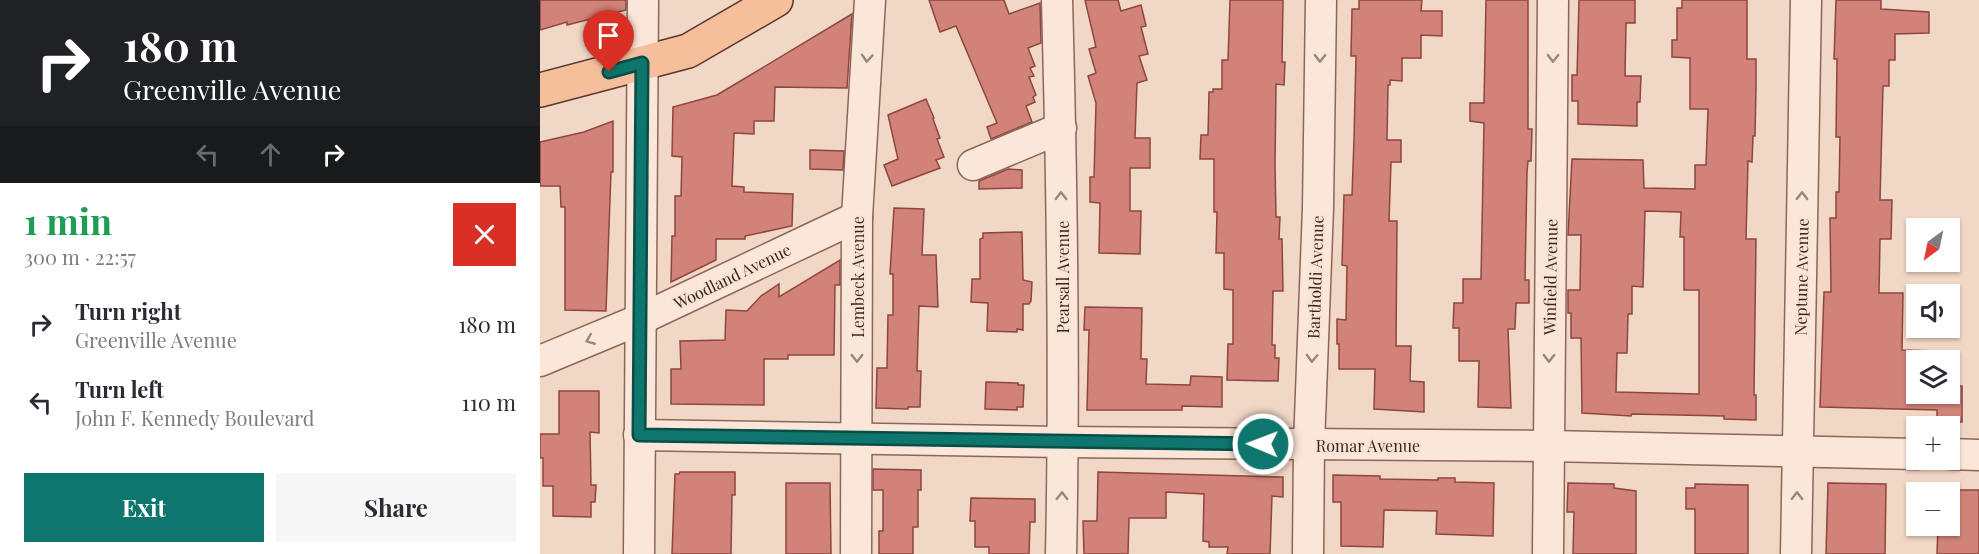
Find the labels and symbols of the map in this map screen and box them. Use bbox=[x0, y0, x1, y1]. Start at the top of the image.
pin bbox=[583, 10, 634, 72]
one-way arrow bbox=[860, 54, 873, 63]
one-way arrow bbox=[1314, 54, 1326, 63]
one-way arrow bbox=[1546, 54, 1559, 63]
one-way arrow bbox=[1055, 191, 1067, 200]
one-way arrow bbox=[1796, 191, 1809, 200]
street label: Bartholdi Avenue bbox=[1302, 215, 1328, 339]
street label: Lembeck Avenue bbox=[847, 216, 868, 338]
street label: Neptune Avenue bbox=[1789, 218, 1813, 336]
north arrow bbox=[1906, 218, 1960, 272]
street label: Winfield Avenue bbox=[1538, 219, 1562, 336]
street label: Pearsall Avenue bbox=[1052, 221, 1073, 333]
street label: Woodland Avenue bbox=[669, 239, 794, 314]
one-way arrow bbox=[586, 333, 597, 345]
one-way arrow bbox=[851, 354, 863, 363]
one-way arrow bbox=[1306, 354, 1318, 363]
one-way arrow bbox=[1543, 354, 1555, 363]
position arrow bbox=[1231, 412, 1295, 476]
street label: Romar Avenue bbox=[1316, 435, 1420, 456]
one-way arrow bbox=[1056, 491, 1068, 500]
one-way arrow bbox=[1791, 491, 1804, 500]

